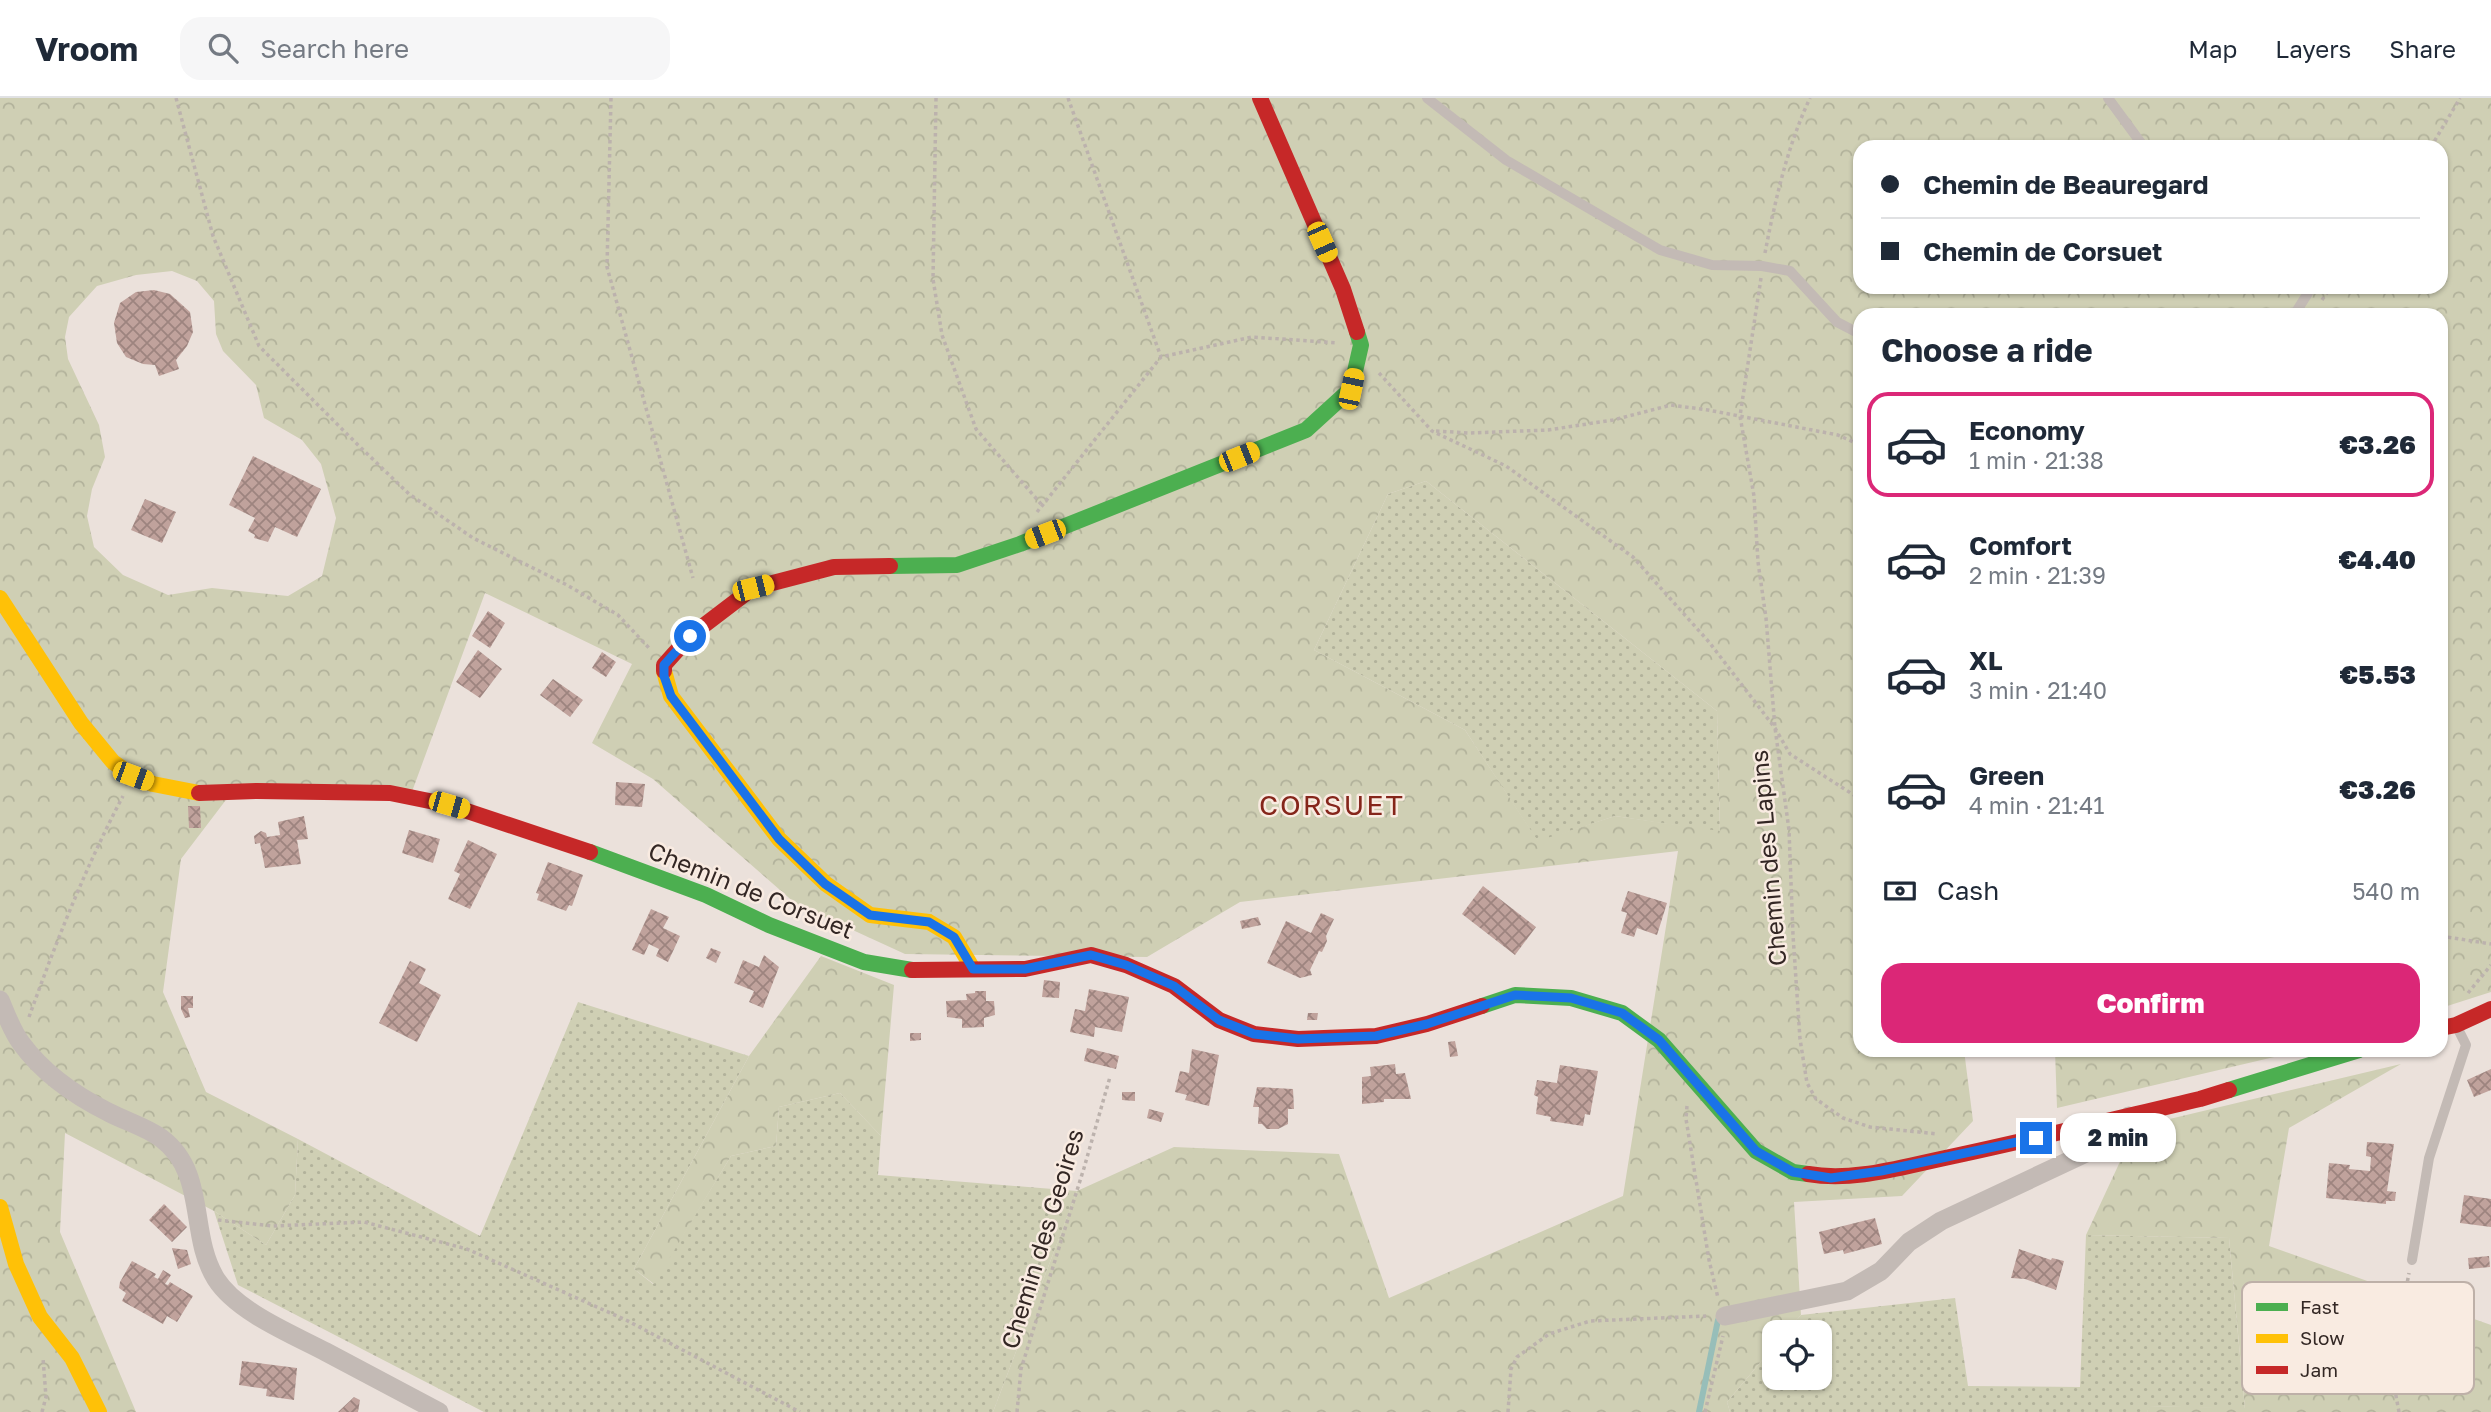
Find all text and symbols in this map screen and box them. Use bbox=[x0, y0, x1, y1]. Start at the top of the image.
search box bbox=[180, 17, 670, 80]
text: Vroom bbox=[35, 29, 138, 68]
icon: search bbox=[204, 29, 242, 67]
text: Search here bbox=[260, 33, 409, 64]
text: Map bbox=[2188, 34, 2237, 63]
text: Layers bbox=[2275, 34, 2351, 63]
text: Share bbox=[2389, 34, 2456, 63]
text: Chemin de Beauregard bbox=[1923, 169, 2209, 200]
car bbox=[1304, 219, 1341, 265]
text: Chemin de Corsuet bbox=[1923, 236, 2162, 267]
text: Choose a ride bbox=[1881, 331, 2093, 369]
car bbox=[1337, 366, 1366, 412]
icon: car bbox=[1885, 413, 1948, 476]
text: Economy bbox=[1969, 415, 2085, 446]
text: €3.26 bbox=[2339, 429, 2416, 460]
car bbox=[1216, 439, 1263, 475]
text: 1 min · 21:38 bbox=[1969, 446, 2104, 474]
car bbox=[1022, 517, 1069, 551]
icon: car bbox=[1885, 528, 1948, 591]
text: Comfort bbox=[1969, 530, 2072, 561]
text: €4.40 bbox=[2339, 544, 2416, 575]
text: 2 min · 21:39 bbox=[1969, 561, 2106, 589]
car bbox=[731, 573, 776, 603]
route start bbox=[674, 620, 706, 652]
icon: car bbox=[1885, 643, 1948, 706]
text: XL bbox=[1969, 645, 2003, 676]
text: €5.53 bbox=[2340, 659, 2416, 690]
text: 3 min · 21:40 bbox=[1969, 676, 2107, 704]
street label: Chemin des Lapins bbox=[1744, 749, 1791, 967]
icon: car bbox=[1885, 758, 1948, 821]
car bbox=[110, 759, 157, 793]
text: Green bbox=[1969, 760, 2044, 791]
text: €3.26 bbox=[2339, 774, 2416, 805]
district label: CORSUET bbox=[1259, 788, 1405, 821]
car bbox=[426, 789, 473, 821]
text: 4 min · 21:41 bbox=[1969, 791, 2104, 819]
street label: Chemin de Corsuet bbox=[645, 835, 858, 944]
icon: cash bbox=[1881, 872, 1919, 910]
text: Cash bbox=[1937, 875, 1999, 906]
text: 540 m bbox=[2352, 877, 2420, 905]
button: Confirm bbox=[1881, 963, 2420, 1043]
callout: 2 min bbox=[2060, 1114, 2176, 1162]
route end bbox=[2020, 1122, 2052, 1154]
text: 2 min bbox=[2088, 1123, 2148, 1151]
street label: Chemin des Geoires bbox=[994, 1125, 1089, 1352]
legend bbox=[2242, 1282, 2474, 1394]
text: Fast bbox=[2300, 1295, 2339, 1318]
map controls bbox=[1762, 1320, 1832, 1390]
button: locate bbox=[1762, 1320, 1832, 1390]
text: Slow bbox=[2300, 1326, 2345, 1349]
text: Jam bbox=[2300, 1358, 2338, 1381]

